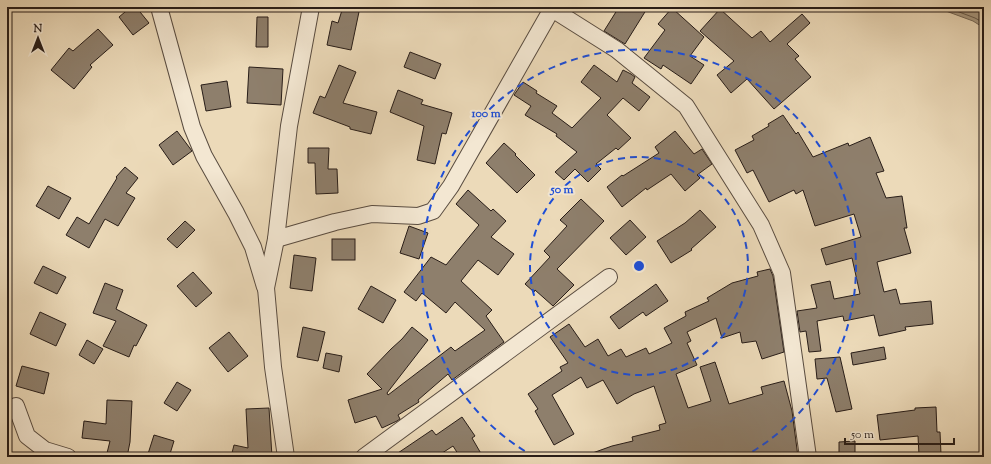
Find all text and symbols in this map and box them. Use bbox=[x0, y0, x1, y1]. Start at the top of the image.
north arrow bbox=[18, 18, 58, 58]
text: N bbox=[33, 21, 43, 37]
text: 100 m bbox=[470, 105, 501, 123]
text: 50 m bbox=[550, 181, 574, 199]
centre of rings bbox=[632, 259, 646, 273]
scale bar bbox=[845, 420, 954, 446]
text: 50 m bbox=[850, 426, 874, 444]

